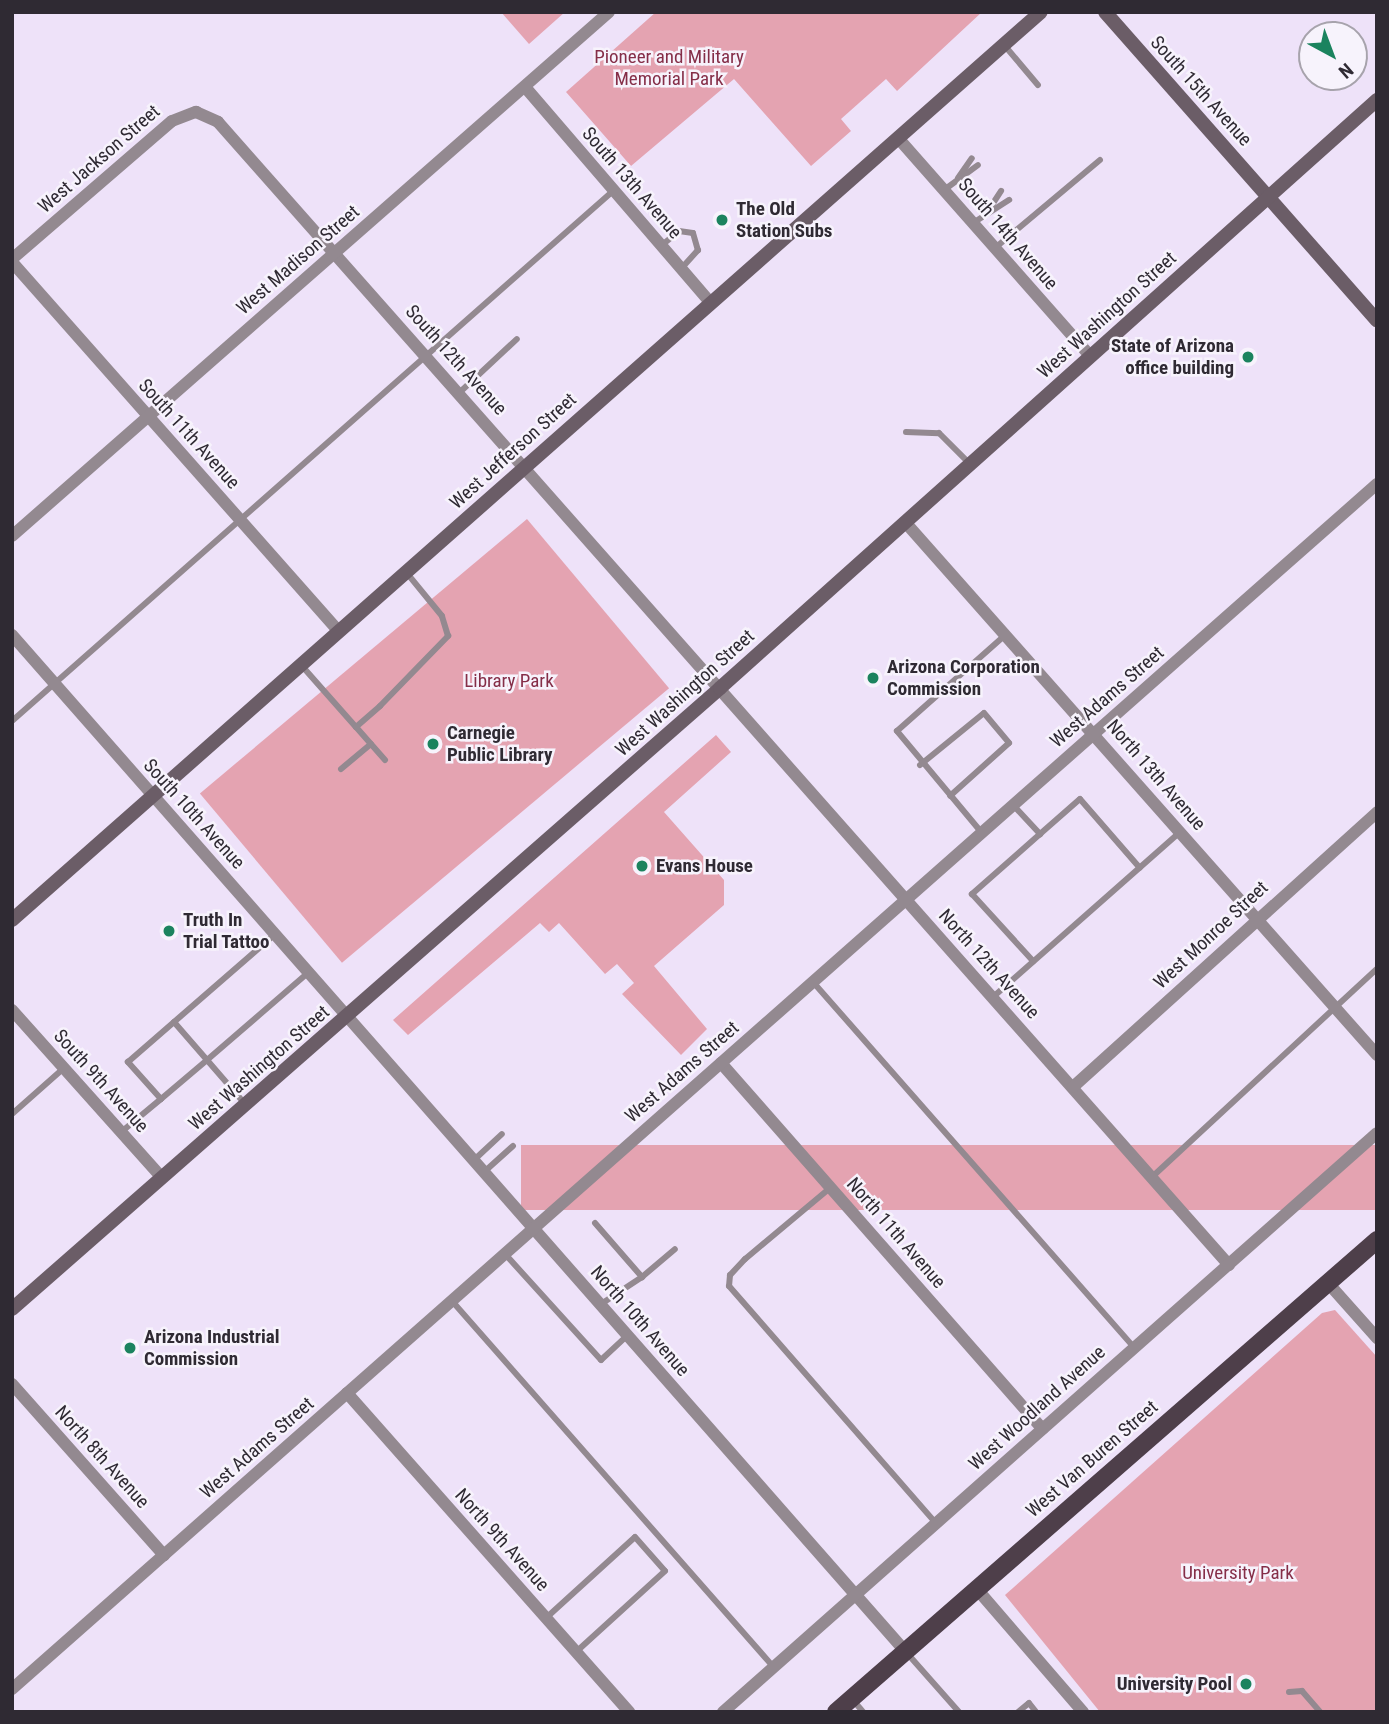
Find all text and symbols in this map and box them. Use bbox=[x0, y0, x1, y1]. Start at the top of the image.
north arrow bbox=[1298, 21, 1368, 91]
street label: South 15th Avenue bbox=[1146, 31, 1256, 151]
park label: Pioneer and Military Memorial Park bbox=[594, 46, 744, 90]
text: N bbox=[1334, 58, 1358, 83]
street label: West Jackson Street bbox=[34, 100, 164, 218]
street label: South 13th Avenue bbox=[577, 123, 687, 243]
street label: South 14th Avenue bbox=[953, 174, 1063, 294]
place label: The Old Station Subs bbox=[736, 198, 832, 242]
street label: West Madison Street bbox=[232, 200, 364, 320]
marker: The Old Station Subs bbox=[714, 212, 730, 228]
street label: West Washington Street bbox=[1033, 247, 1181, 383]
street label: South 12th Avenue bbox=[401, 300, 511, 420]
place label: State of Arizona office building bbox=[1111, 335, 1234, 379]
marker: State of Arizona office building bbox=[1240, 349, 1256, 365]
street label: South 11th Avenue bbox=[134, 374, 244, 494]
street label: West Jefferson Street bbox=[445, 388, 581, 514]
street label: West Washington Street bbox=[611, 625, 759, 761]
street label: West Adams Street bbox=[1046, 641, 1168, 753]
place label: Arizona Corporation Commission bbox=[887, 656, 1040, 700]
park label: Library Park bbox=[464, 670, 554, 692]
marker: Arizona Corporation Commission bbox=[865, 670, 881, 686]
street label: North 13th Avenue bbox=[1102, 715, 1210, 835]
place label: Carnegie Public Library bbox=[447, 722, 552, 766]
marker: Carnegie Public Library bbox=[425, 736, 441, 752]
street label: South 10th Avenue bbox=[139, 754, 249, 874]
place label: Evans House bbox=[656, 855, 753, 877]
marker: Evans House bbox=[634, 858, 650, 874]
street label: West Monroe Street bbox=[1149, 876, 1273, 994]
street label: North 12th Avenue bbox=[934, 905, 1044, 1023]
place label: Truth In Trial Tattoo bbox=[183, 909, 270, 953]
marker: Truth In Trial Tattoo bbox=[161, 923, 177, 939]
street label: West Washington Street bbox=[184, 1001, 334, 1135]
street label: West Adams Street bbox=[621, 1016, 743, 1128]
street label: South 9th Avenue bbox=[49, 1025, 153, 1137]
street label: North 11th Avenue bbox=[842, 1173, 950, 1293]
street label: North 10th Avenue bbox=[586, 1261, 694, 1381]
place label: Arizona Industrial Commission bbox=[144, 1326, 280, 1370]
marker: Arizona Industrial Commission bbox=[122, 1340, 138, 1356]
street label: West Woodland Avenue bbox=[964, 1341, 1110, 1475]
street label: West Adams Street bbox=[196, 1392, 318, 1504]
street label: West Van Buren Street bbox=[1022, 1396, 1162, 1522]
street label: North 8th Avenue bbox=[50, 1401, 154, 1513]
street label: North 9th Avenue bbox=[450, 1484, 554, 1596]
park label: University Park bbox=[1182, 1562, 1294, 1584]
place label: University Pool bbox=[1117, 1673, 1232, 1695]
marker: University Pool bbox=[1238, 1676, 1254, 1692]

